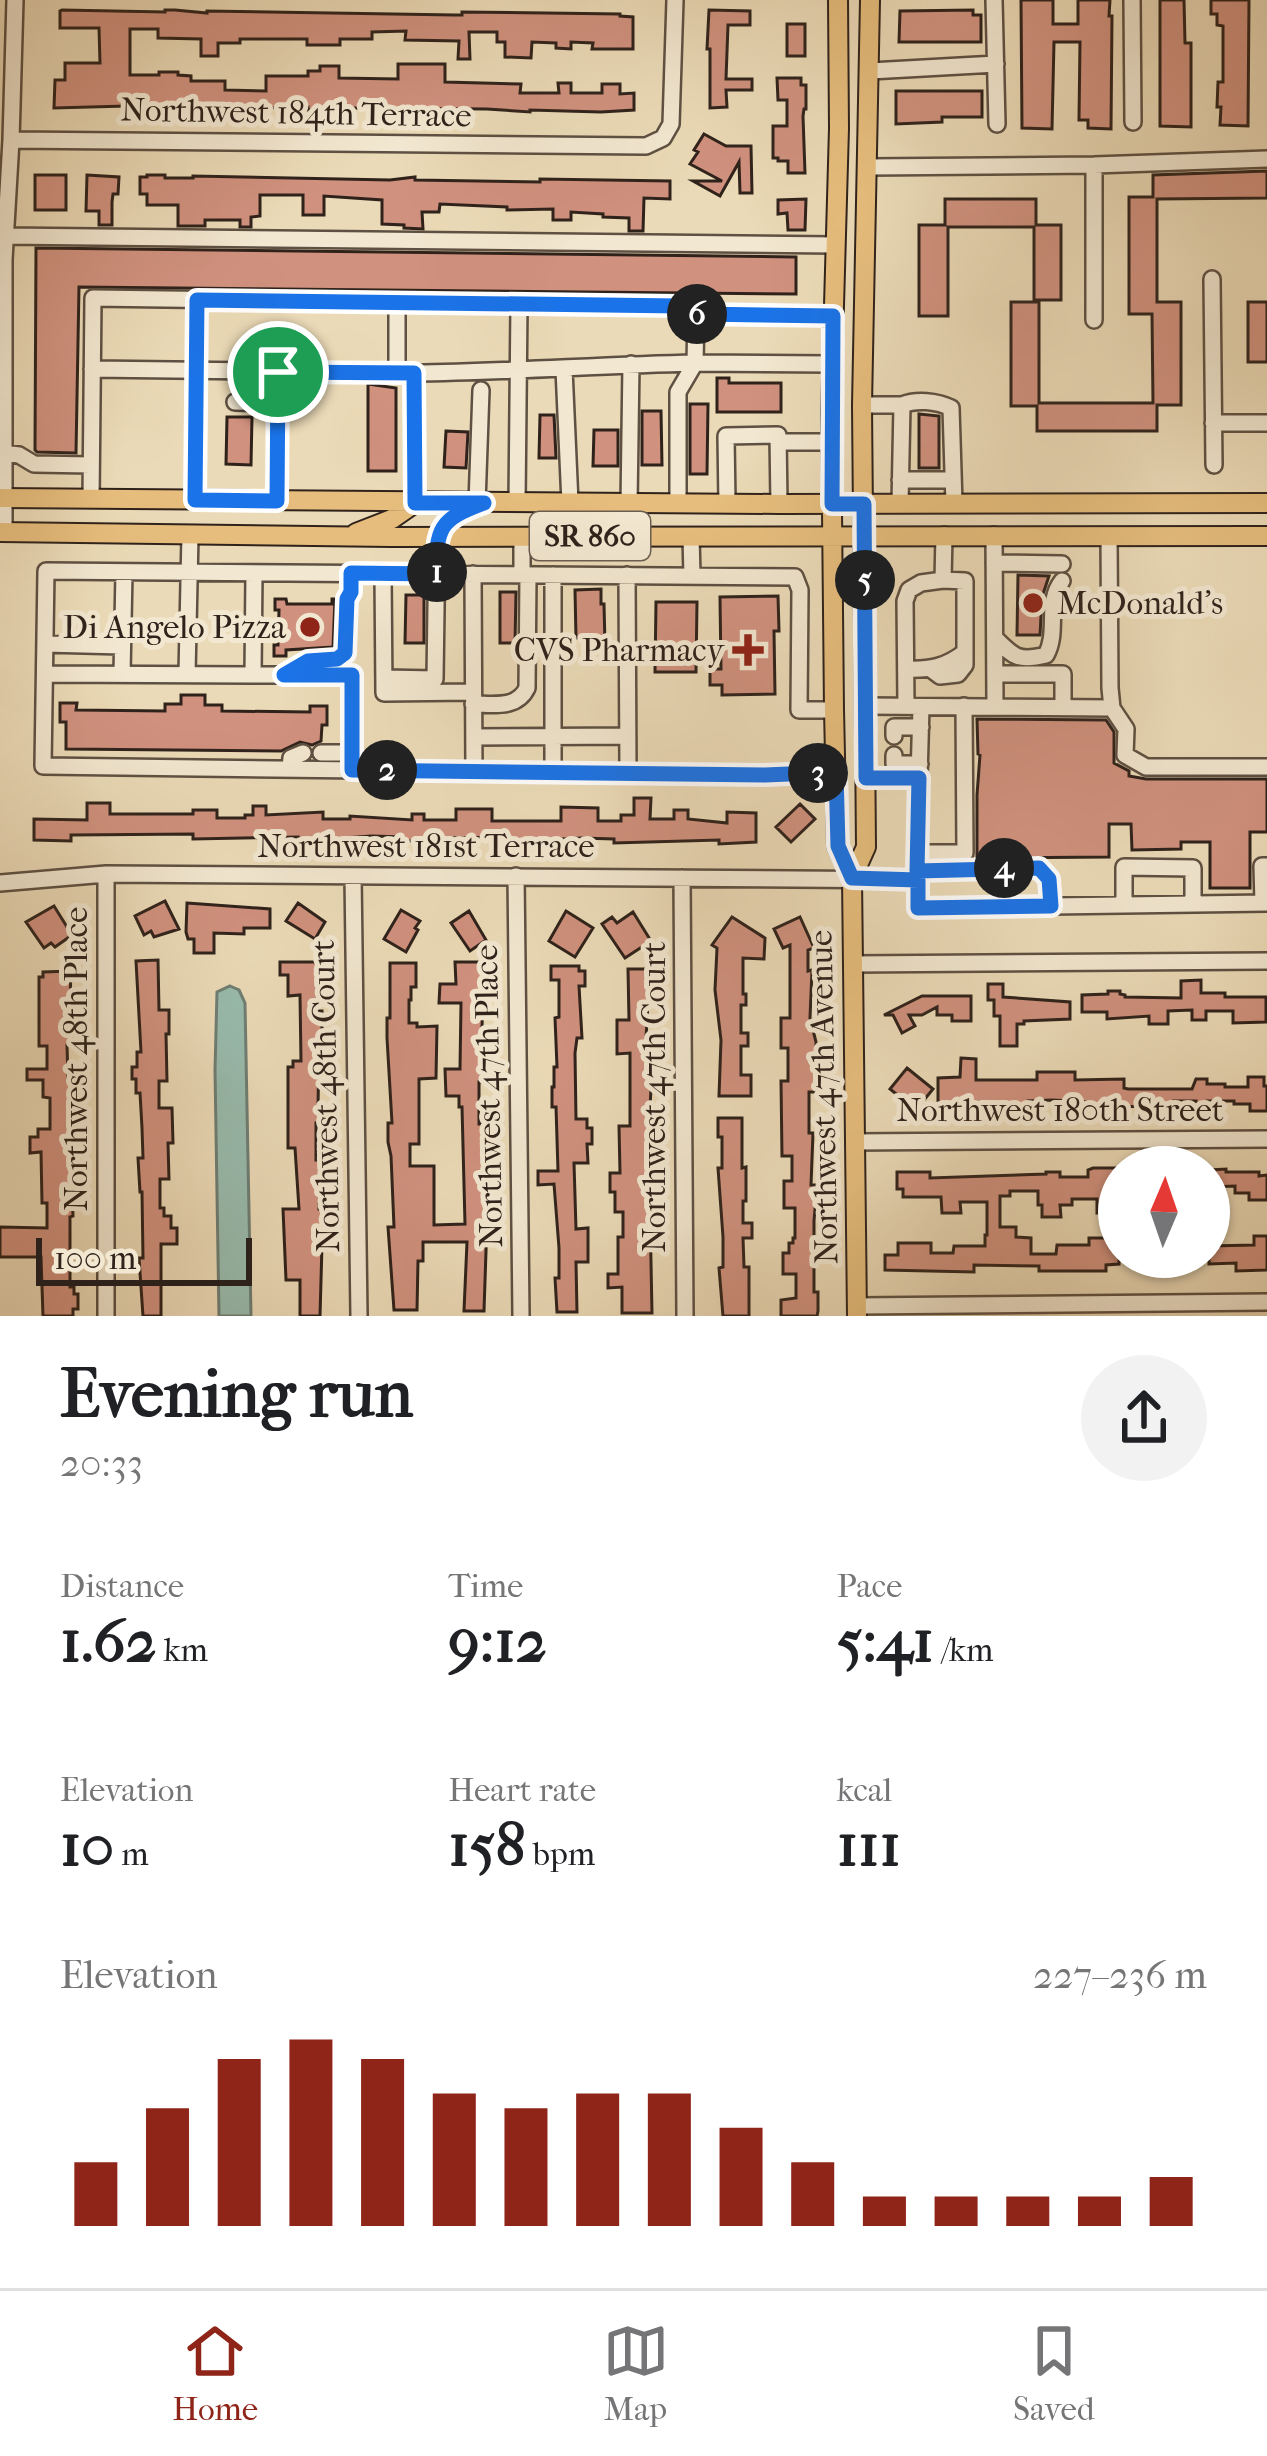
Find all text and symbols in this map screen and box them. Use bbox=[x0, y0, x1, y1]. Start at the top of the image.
street label: Northwest 184th Terrace bbox=[120, 90, 472, 136]
pin: 6 bbox=[667, 284, 727, 344]
text: 6 bbox=[688, 294, 706, 333]
pin bbox=[227, 321, 329, 423]
icon: arrive bbox=[245, 339, 311, 405]
road number: SR 860 bbox=[530, 512, 650, 560]
pin: 1 bbox=[407, 542, 467, 602]
pin: 5 bbox=[835, 550, 895, 610]
text: 1 bbox=[431, 552, 443, 591]
text: 5 bbox=[858, 560, 872, 599]
place label: McDonald's bbox=[1057, 584, 1223, 623]
marker: McDonald's bbox=[1020, 590, 1046, 616]
place label: Di Angelo Pizza bbox=[63, 608, 287, 647]
marker: Di Angelo Pizza bbox=[297, 614, 323, 640]
place label: CVS Pharmacy bbox=[514, 631, 725, 670]
marker: CVS Pharmacy bbox=[735, 637, 761, 663]
pin: 2 bbox=[357, 740, 417, 800]
pin: 3 bbox=[788, 743, 848, 803]
text: 2 bbox=[379, 750, 395, 789]
text: 3 bbox=[811, 753, 825, 792]
street label: Northwest 181st Terrace bbox=[257, 827, 595, 866]
pin: 4 bbox=[974, 838, 1034, 898]
text: 4 bbox=[994, 848, 1014, 887]
street label: Northwest 48th Place bbox=[57, 907, 96, 1211]
street label: Northwest 47th Avenue bbox=[802, 929, 846, 1265]
street label: Northwest 48th Court bbox=[304, 939, 348, 1253]
street label: Northwest 47th Court bbox=[635, 941, 674, 1253]
street label: Northwest 47th Place bbox=[467, 944, 511, 1248]
street label: Northwest 180th Street bbox=[896, 1091, 1224, 1130]
north arrow bbox=[1098, 1146, 1230, 1278]
map controls bbox=[1098, 1146, 1230, 1278]
scale bar bbox=[36, 1232, 252, 1285]
text: 100 m bbox=[54, 1239, 137, 1278]
button: share bbox=[1081, 1355, 1207, 1481]
text: Evening run bbox=[60, 1356, 413, 1433]
text: 20:33 bbox=[60, 1440, 143, 1486]
text: Distance bbox=[60, 1567, 184, 1606]
text: Time bbox=[448, 1567, 523, 1606]
text: Pace bbox=[837, 1567, 902, 1606]
text: 1.62 bbox=[60, 1606, 156, 1677]
text: 9:12 bbox=[448, 1606, 547, 1677]
text: 5:41 bbox=[837, 1606, 934, 1677]
text: km bbox=[156, 1631, 208, 1670]
text: /km bbox=[934, 1631, 994, 1670]
text: Elevation bbox=[60, 1771, 193, 1810]
text: Heart rate bbox=[448, 1771, 596, 1810]
text: kcal bbox=[837, 1771, 892, 1810]
text: 10 bbox=[60, 1810, 114, 1881]
text: 158 bbox=[448, 1810, 526, 1881]
text: 111 bbox=[837, 1810, 901, 1881]
text: m bbox=[114, 1835, 149, 1874]
text: bpm bbox=[526, 1835, 595, 1874]
text: Elevation bbox=[60, 1952, 218, 1998]
text: 227–236 m bbox=[1033, 1952, 1207, 1998]
tab: Home bbox=[172, 2318, 258, 2429]
tab: Map bbox=[603, 2318, 669, 2429]
tab: Saved bbox=[1013, 2318, 1095, 2429]

